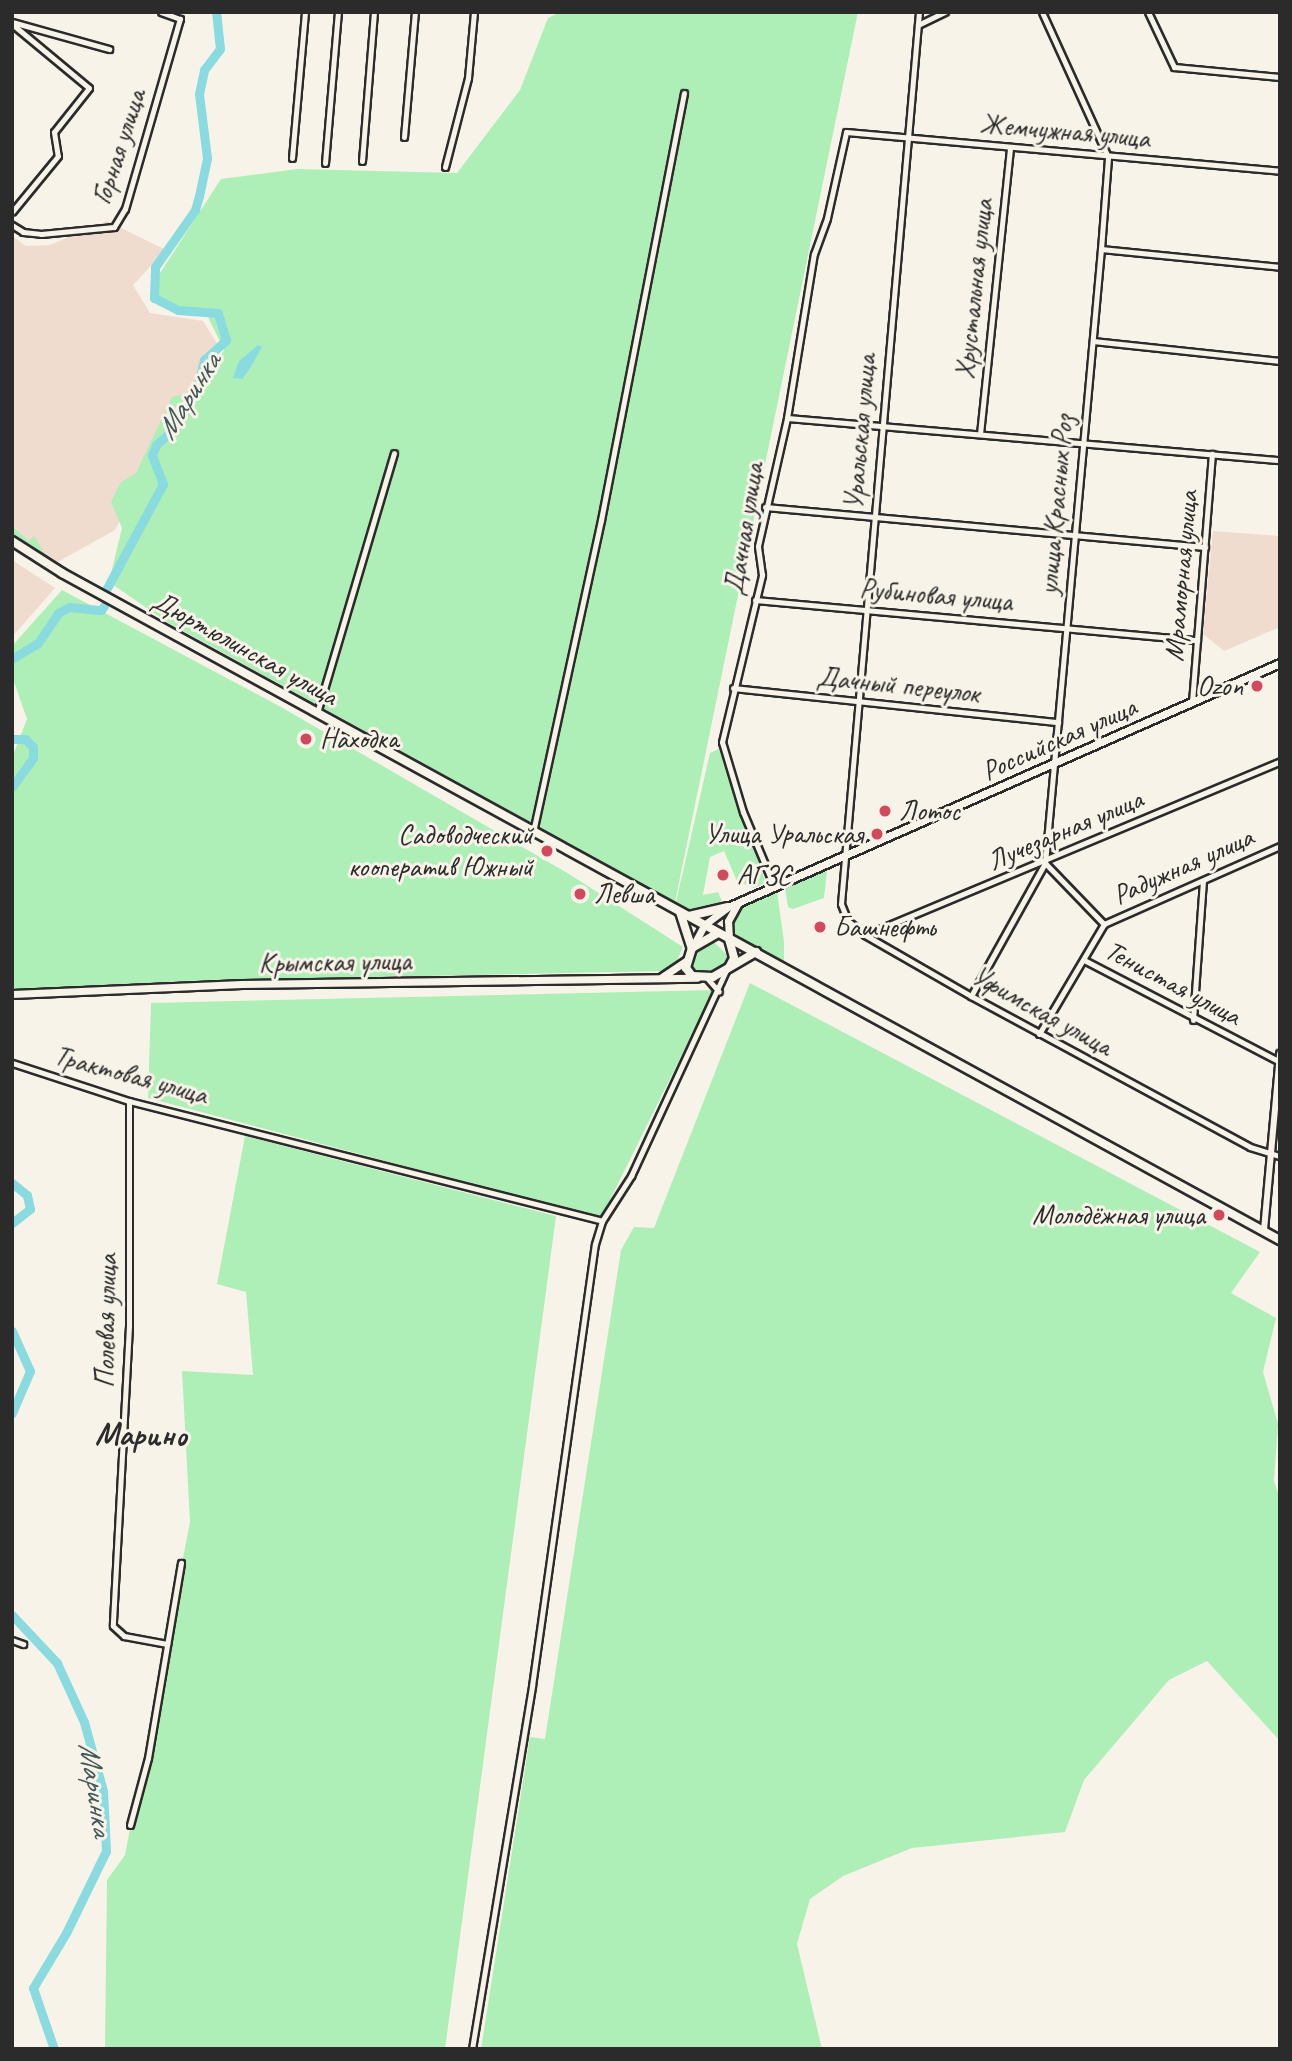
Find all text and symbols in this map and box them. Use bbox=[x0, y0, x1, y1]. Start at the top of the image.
street label: Горная улица bbox=[85, 86, 153, 208]
street label: Жемчужная улица bbox=[977, 107, 1153, 155]
street label: Хрустальная улица bbox=[948, 197, 1000, 381]
water label: Маринка bbox=[148, 346, 228, 446]
street label: Уральская улица bbox=[836, 353, 884, 511]
street label: улица Красных Роз bbox=[1031, 414, 1081, 596]
street label: Дачная улица bbox=[717, 460, 771, 598]
street label: Мраморная улица bbox=[1157, 488, 1205, 664]
street label: Рубиновая улица bbox=[857, 572, 1015, 618]
street label: Дюртюлинская улица bbox=[146, 583, 344, 713]
street label: Дачный переулок bbox=[815, 660, 981, 710]
place label: Ozon bbox=[1197, 669, 1243, 703]
marker: Ozon bbox=[1249, 678, 1265, 694]
street label: Российская улица bbox=[976, 690, 1142, 788]
place label: Находка bbox=[320, 722, 398, 756]
marker: Находка bbox=[298, 731, 314, 747]
street label: Лучезарная улица bbox=[981, 782, 1149, 878]
place label: Лотос bbox=[899, 794, 960, 828]
marker: Лотос bbox=[877, 803, 893, 819]
place label: Улица Уральская bbox=[706, 817, 863, 851]
place label: Садоводческий кооператив Южный bbox=[346, 818, 533, 884]
street label: Радужная улица bbox=[1107, 820, 1259, 912]
marker: Улица Уральская bbox=[869, 826, 885, 842]
marker: Садоводческий кооператив Южный bbox=[539, 843, 555, 859]
place label: АГЗС bbox=[737, 858, 791, 892]
marker: АГЗС bbox=[715, 867, 731, 883]
place label: Левша bbox=[594, 877, 654, 911]
marker: Левша bbox=[572, 886, 588, 902]
place label: Башнефть bbox=[834, 910, 935, 944]
marker: Башнефть bbox=[812, 919, 828, 935]
street label: Тенистая улица bbox=[1099, 933, 1247, 1033]
street label: Крымская улица bbox=[257, 944, 413, 980]
street label: Уфимская улица bbox=[965, 958, 1119, 1064]
street label: Трактовая улица bbox=[49, 1038, 213, 1112]
place label: Молодёжная улица bbox=[1030, 1198, 1205, 1232]
marker: Молодёжная улица bbox=[1211, 1207, 1227, 1223]
street label: Полевая улица bbox=[88, 1253, 124, 1389]
district label: Марино bbox=[95, 1416, 187, 1454]
water label: Маринка bbox=[71, 1740, 121, 1838]

